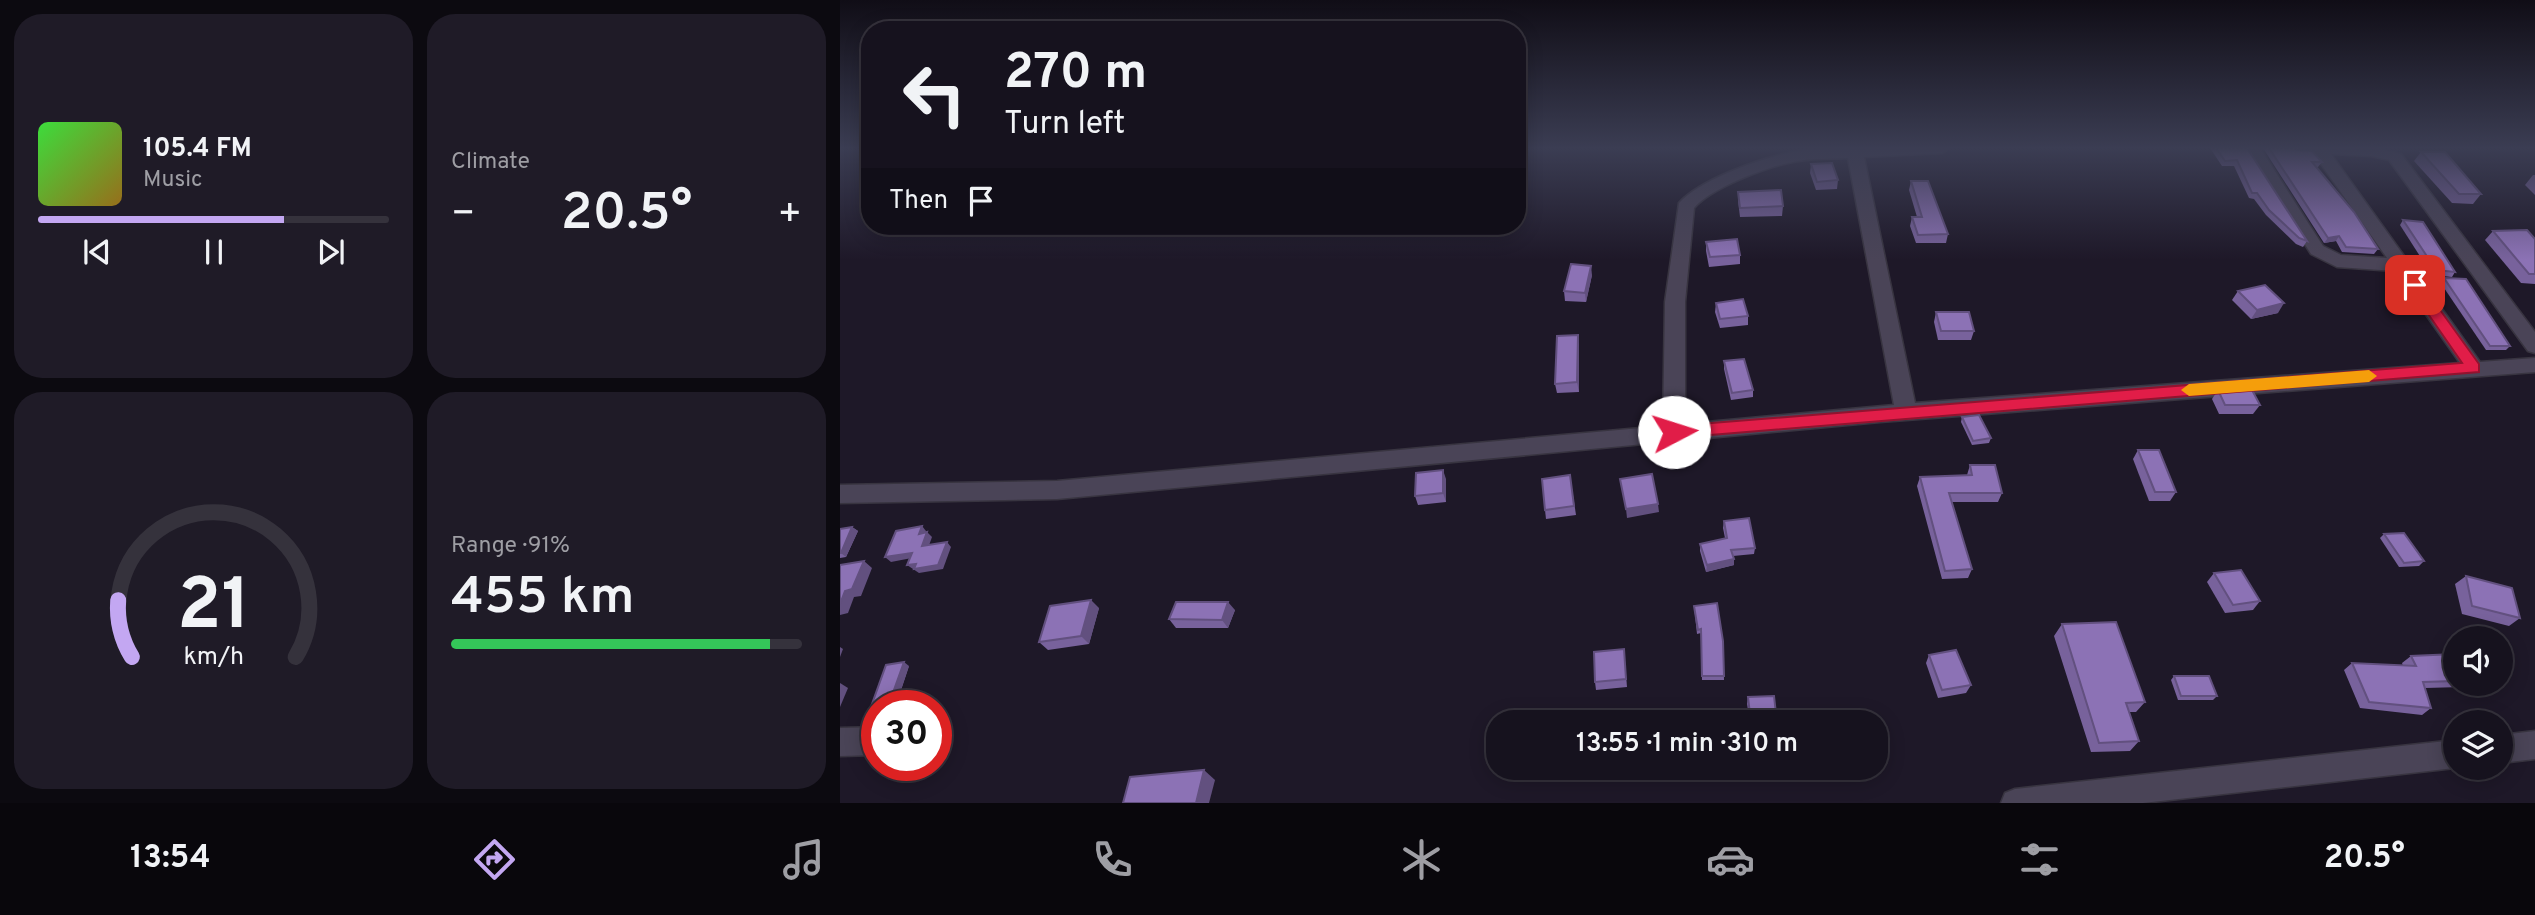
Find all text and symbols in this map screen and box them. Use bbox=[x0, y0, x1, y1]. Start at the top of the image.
text: 270 m bbox=[1004, 44, 1147, 106]
icon: left bbox=[889, 49, 980, 140]
text: Turn left bbox=[1004, 105, 1125, 145]
text: 105.4 FM bbox=[143, 133, 252, 166]
text: Climate bbox=[451, 148, 530, 177]
text: Music bbox=[143, 166, 203, 195]
text: 20.5° bbox=[561, 182, 692, 248]
icon: arrive bbox=[962, 182, 1000, 220]
text: Then bbox=[889, 185, 948, 218]
text: − bbox=[451, 191, 476, 240]
text: + bbox=[777, 191, 802, 240]
icon: previous bbox=[78, 233, 116, 271]
icon: pause bbox=[195, 233, 233, 271]
icon: next bbox=[312, 233, 350, 271]
pin bbox=[2385, 255, 2445, 315]
icon: arrive bbox=[2396, 266, 2434, 304]
position arrow bbox=[1637, 395, 1711, 469]
text: Range · 91% bbox=[451, 532, 570, 561]
text: 21 bbox=[177, 563, 250, 655]
text: 455 km bbox=[451, 566, 634, 632]
map controls bbox=[2443, 626, 2513, 780]
button: sound bbox=[2443, 626, 2513, 696]
text: km/h bbox=[183, 641, 244, 673]
speed limit sign: 30 bbox=[861, 690, 952, 781]
button: layers bbox=[2443, 710, 2513, 780]
text: 13:55 · 1 min · 310 m bbox=[1576, 728, 1798, 761]
icon: directions bbox=[470, 835, 519, 884]
icon: music bbox=[779, 835, 828, 884]
icon: phone bbox=[1088, 835, 1137, 884]
icon: climate bbox=[1397, 835, 1446, 884]
icon: car bbox=[1706, 835, 1755, 884]
icon: filters bbox=[2015, 835, 2064, 884]
text: 13:54 bbox=[130, 839, 210, 879]
text: 20.5° bbox=[2324, 839, 2405, 879]

